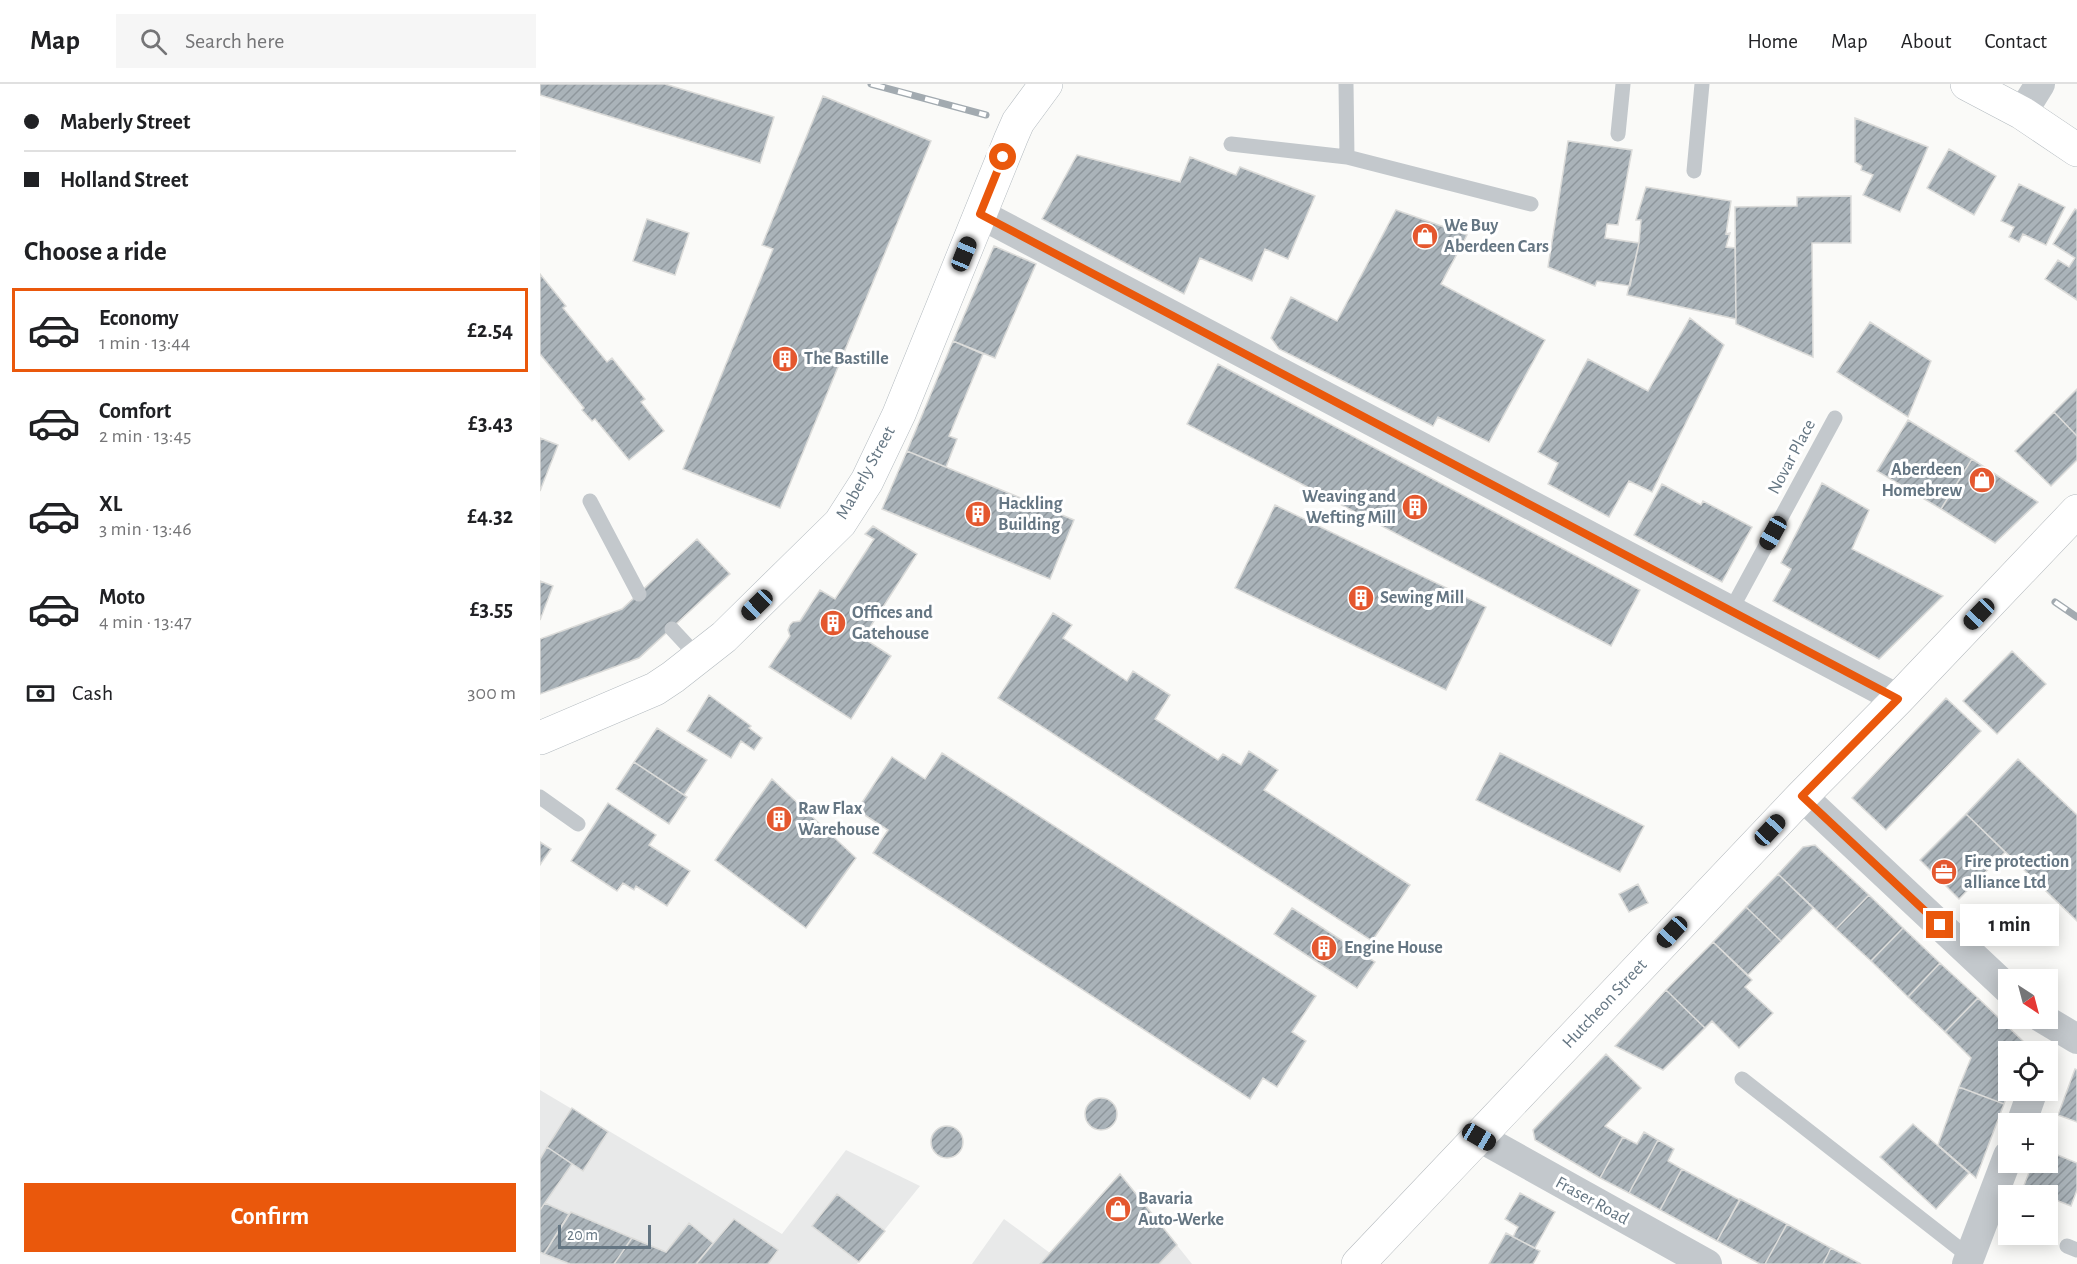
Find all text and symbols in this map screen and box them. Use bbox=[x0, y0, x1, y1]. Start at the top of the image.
search box bbox=[116, 14, 536, 68]
icon: search bbox=[137, 25, 170, 58]
text: Map bbox=[30, 27, 80, 55]
text: Search here bbox=[185, 30, 284, 52]
text: Home bbox=[1747, 31, 1798, 52]
text: Map bbox=[1831, 31, 1868, 52]
text: About bbox=[1901, 31, 1951, 52]
text: Contact bbox=[1984, 31, 2047, 52]
text: Maberly Street bbox=[60, 111, 190, 133]
route start bbox=[989, 143, 1016, 170]
text: Holland Street bbox=[60, 169, 189, 191]
place label: We Buy Aberdeen Cars bbox=[1444, 217, 1549, 256]
shop icon: We Buy Aberdeen Cars bbox=[1410, 221, 1440, 251]
car bbox=[949, 234, 979, 274]
text: Choose a ride bbox=[24, 238, 167, 265]
icon: car bbox=[27, 303, 81, 357]
text: Economy bbox=[99, 307, 179, 329]
text: £2.54 bbox=[467, 319, 513, 341]
text: 1 min · 13:44 bbox=[99, 333, 190, 353]
building icon: The Bastille bbox=[770, 344, 800, 374]
place label: The Bastille bbox=[804, 350, 889, 368]
icon: car bbox=[27, 396, 81, 450]
text: Comfort bbox=[99, 400, 171, 422]
text: £3.43 bbox=[468, 412, 513, 434]
street label: Novar Place bbox=[1765, 417, 1819, 497]
street label: Maberly Street bbox=[833, 423, 899, 522]
text: 2 min · 13:45 bbox=[99, 426, 191, 446]
place label: Aberdeen Homebrew bbox=[1881, 461, 1962, 500]
shop icon: Aberdeen Homebrew bbox=[1967, 465, 1997, 495]
place label: Weaving and Wefting Mill bbox=[1302, 488, 1397, 527]
icon: car bbox=[27, 489, 81, 543]
building icon: Weaving and Wefting Mill bbox=[1400, 492, 1430, 522]
text: XL bbox=[99, 493, 122, 515]
place label: Hackling Building bbox=[998, 495, 1064, 534]
building icon: Hackling Building bbox=[963, 499, 993, 529]
text: £4.32 bbox=[467, 505, 513, 527]
car bbox=[1756, 513, 1790, 553]
text: 3 min · 13:46 bbox=[99, 519, 192, 539]
icon: car bbox=[27, 582, 81, 636]
building icon: Sewing Mill bbox=[1346, 583, 1376, 613]
text: Moto bbox=[99, 586, 145, 608]
car bbox=[738, 586, 776, 624]
place label: Sewing Mill bbox=[1380, 589, 1464, 607]
car bbox=[1960, 595, 1998, 633]
text: £3.55 bbox=[470, 598, 513, 620]
place label: Offices and Gatehouse bbox=[852, 604, 933, 643]
building icon: Offices and Gatehouse bbox=[818, 608, 848, 638]
text: 4 min · 13:47 bbox=[99, 612, 192, 632]
icon: cash bbox=[24, 677, 57, 710]
text: Cash bbox=[72, 682, 113, 704]
text: 300 m bbox=[467, 683, 516, 703]
place label: Raw Flax Warehouse bbox=[798, 800, 880, 839]
building icon: Raw Flax Warehouse bbox=[764, 804, 794, 834]
car bbox=[1751, 811, 1789, 849]
place label: Fire protection alliance Ltd bbox=[1964, 853, 2069, 892]
office icon: Fire protection alliance Ltd bbox=[1929, 857, 1959, 887]
callout: 1 min bbox=[1961, 904, 2060, 946]
route end bbox=[1926, 911, 1953, 938]
car bbox=[1653, 913, 1691, 951]
text: 1 min bbox=[1988, 915, 2031, 935]
building icon: Engine House bbox=[1309, 933, 1339, 963]
place label: Engine House bbox=[1344, 939, 1443, 957]
street label: Hutcheon Street bbox=[1559, 956, 1651, 1052]
north arrow bbox=[1998, 969, 2058, 1029]
map controls bbox=[1998, 969, 2058, 1245]
button: locate bbox=[1998, 1041, 2058, 1101]
button: + bbox=[1998, 1113, 2058, 1173]
car bbox=[1459, 1120, 1499, 1154]
street label: Fraser Road bbox=[1552, 1174, 1632, 1228]
button: Confirm bbox=[24, 1183, 516, 1252]
button: − bbox=[1998, 1185, 2058, 1245]
place label: Bavaria Auto-Werke bbox=[1138, 1190, 1224, 1229]
shop icon: Bavaria Auto-Werke bbox=[1103, 1194, 1133, 1224]
scale bar bbox=[558, 1222, 651, 1250]
text: 20 m bbox=[567, 1227, 598, 1243]

